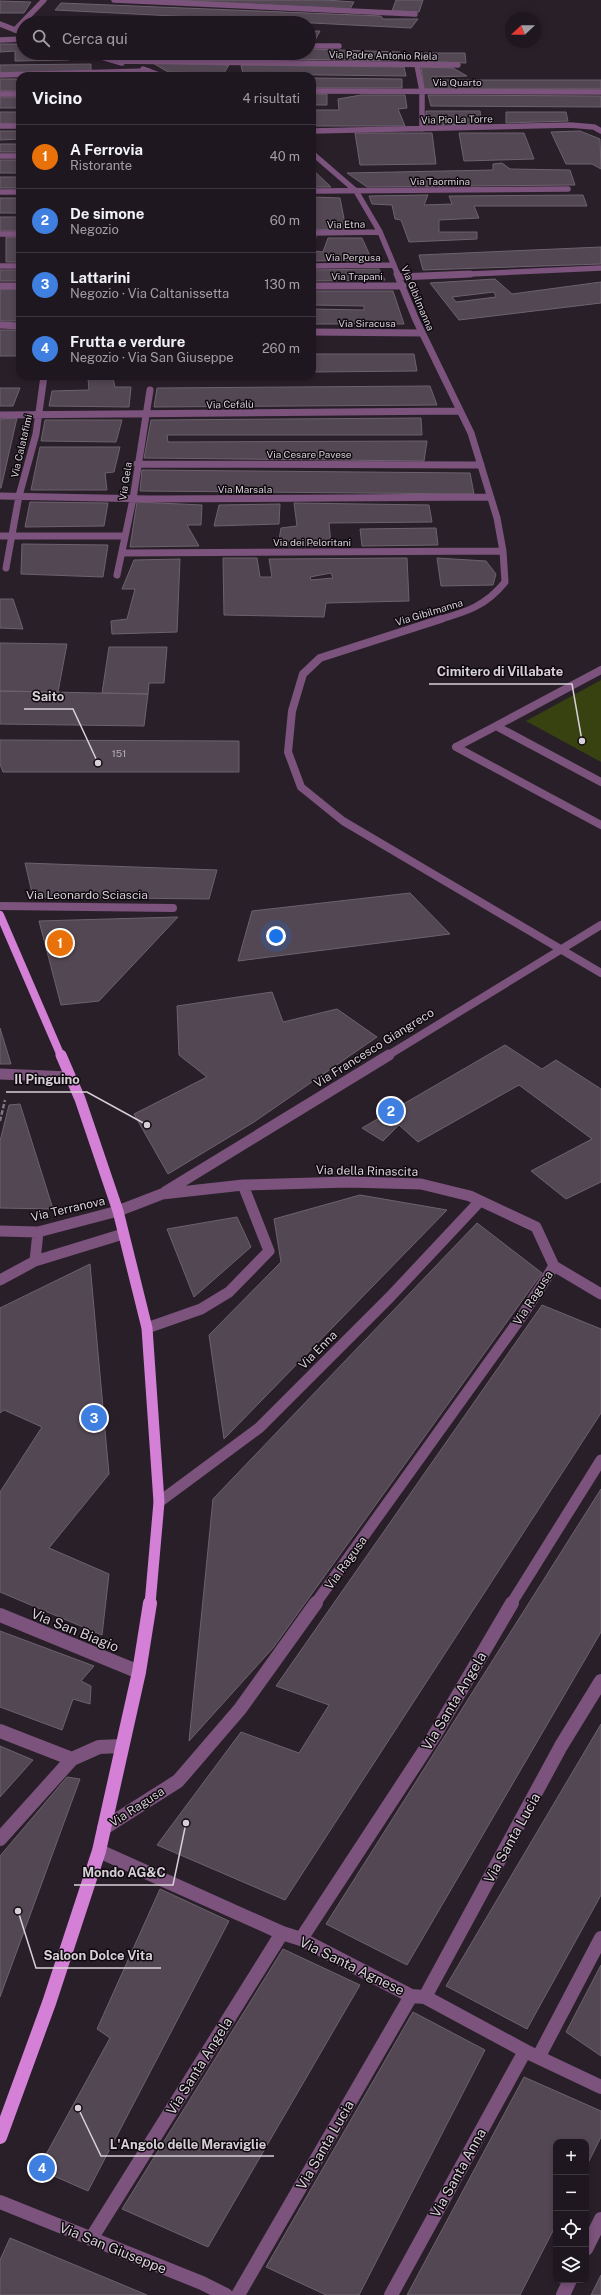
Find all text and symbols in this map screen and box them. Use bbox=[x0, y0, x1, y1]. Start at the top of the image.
north arrow bbox=[505, 12, 541, 48]
search box bbox=[16, 16, 316, 60]
icon: search bbox=[30, 27, 52, 49]
text: Cerca qui bbox=[62, 30, 128, 47]
street label: Via Padre Antonio Riela bbox=[329, 48, 437, 62]
street label: Via Quarto bbox=[432, 76, 482, 88]
text: Vicino bbox=[32, 88, 82, 108]
text: 4 risultati bbox=[243, 91, 300, 106]
street label: Via Pio La Torre bbox=[421, 112, 493, 126]
text: A Ferrovia bbox=[70, 141, 143, 158]
text: 1 bbox=[42, 149, 48, 164]
text: 40 m bbox=[269, 149, 300, 164]
text: Ristorante bbox=[70, 158, 132, 173]
street label: Via Taormina bbox=[410, 175, 470, 187]
text: De simone bbox=[70, 205, 144, 222]
text: 2 bbox=[41, 213, 49, 228]
text: 60 m bbox=[270, 213, 300, 228]
street label: Via Etna bbox=[327, 218, 365, 230]
text: Negozio bbox=[70, 222, 119, 237]
street label: Via Pergusa bbox=[325, 251, 381, 263]
street label: Via Gibilmanna bbox=[399, 264, 437, 332]
text: Lattarini bbox=[70, 269, 130, 286]
street label: Via Trapani bbox=[331, 270, 383, 282]
text: 3 bbox=[41, 277, 49, 292]
text: 130 m bbox=[264, 277, 300, 292]
text: Negozio · Via Caltanissetta bbox=[70, 286, 229, 301]
street label: Via Siracusa bbox=[338, 317, 396, 329]
text: Frutta e verdure bbox=[70, 333, 185, 350]
text: 4 bbox=[41, 341, 49, 356]
text: 260 m bbox=[262, 341, 300, 356]
text: Negozio · Via San Giuseppe bbox=[70, 350, 234, 365]
street label: Via Cefalù bbox=[206, 398, 254, 410]
street label: Via Calatafimi bbox=[8, 413, 34, 479]
street label: Via Cesare Pavese bbox=[266, 448, 352, 460]
street label: Via Gela bbox=[116, 461, 134, 501]
street label: Via Marsala bbox=[218, 483, 272, 495]
street label: Via dei Peloritani bbox=[273, 536, 351, 548]
street label: Via Gibilmanna bbox=[394, 596, 464, 628]
callout: Cimitero di Villabate bbox=[429, 659, 572, 684]
text: Cimitero di Villabate bbox=[437, 664, 563, 679]
callout: Saito bbox=[24, 684, 73, 709]
text: Saito bbox=[32, 689, 64, 704]
house number: 151 bbox=[112, 747, 126, 759]
street label: Via Leonardo Sciascia bbox=[26, 888, 148, 902]
your location bbox=[266, 926, 286, 946]
pin: 1 bbox=[47, 928, 73, 958]
street label: Via Francesco Giangreco bbox=[312, 1005, 437, 1091]
callout: Il Pinguino bbox=[6, 1067, 87, 1092]
text: Il Pinguino bbox=[14, 1072, 80, 1087]
pin: 2 bbox=[378, 1096, 404, 1126]
street label: Via della Rinascita bbox=[316, 1163, 418, 1179]
street label: Via Terranova bbox=[30, 1194, 106, 1224]
street label: Via Ragusa bbox=[510, 1268, 556, 1328]
street label: Via Enna bbox=[296, 1328, 340, 1372]
pin: 3 bbox=[81, 1403, 107, 1433]
street label: Via Ragusa bbox=[322, 1534, 370, 1592]
street label: Via San Biagio bbox=[29, 1605, 121, 1655]
street label: Via Santa Angela bbox=[418, 1649, 490, 1753]
street label: Via Ragusa bbox=[107, 1784, 167, 1830]
street label: Via Santa Lucia bbox=[481, 1790, 543, 1886]
callout: Mondo AG&C bbox=[74, 1860, 173, 1885]
text: Mondo AG&C bbox=[82, 1865, 166, 1880]
street label: Via Santa Agnese bbox=[297, 1934, 407, 1998]
callout: Saloon Dolce Vita bbox=[36, 1943, 161, 1968]
text: Saloon Dolce Vita bbox=[43, 1948, 153, 1963]
street label: Via Santa Angela bbox=[163, 2014, 235, 2118]
street label: Via Santa Lucia bbox=[293, 2098, 357, 2192]
street label: Via Santa Anna bbox=[427, 2126, 489, 2220]
callout: L'Angolo delle Meraviglie bbox=[101, 2131, 274, 2156]
text: L'Angolo delle Meraviglie bbox=[110, 2137, 266, 2152]
map controls bbox=[553, 2139, 589, 2283]
button: + bbox=[553, 2139, 589, 2175]
pin: 4 bbox=[29, 2153, 55, 2183]
button: − bbox=[553, 2175, 589, 2211]
button: locate bbox=[553, 2211, 589, 2247]
street label: Via San Giuseppe bbox=[57, 2219, 169, 2277]
button: layers bbox=[553, 2247, 589, 2283]

